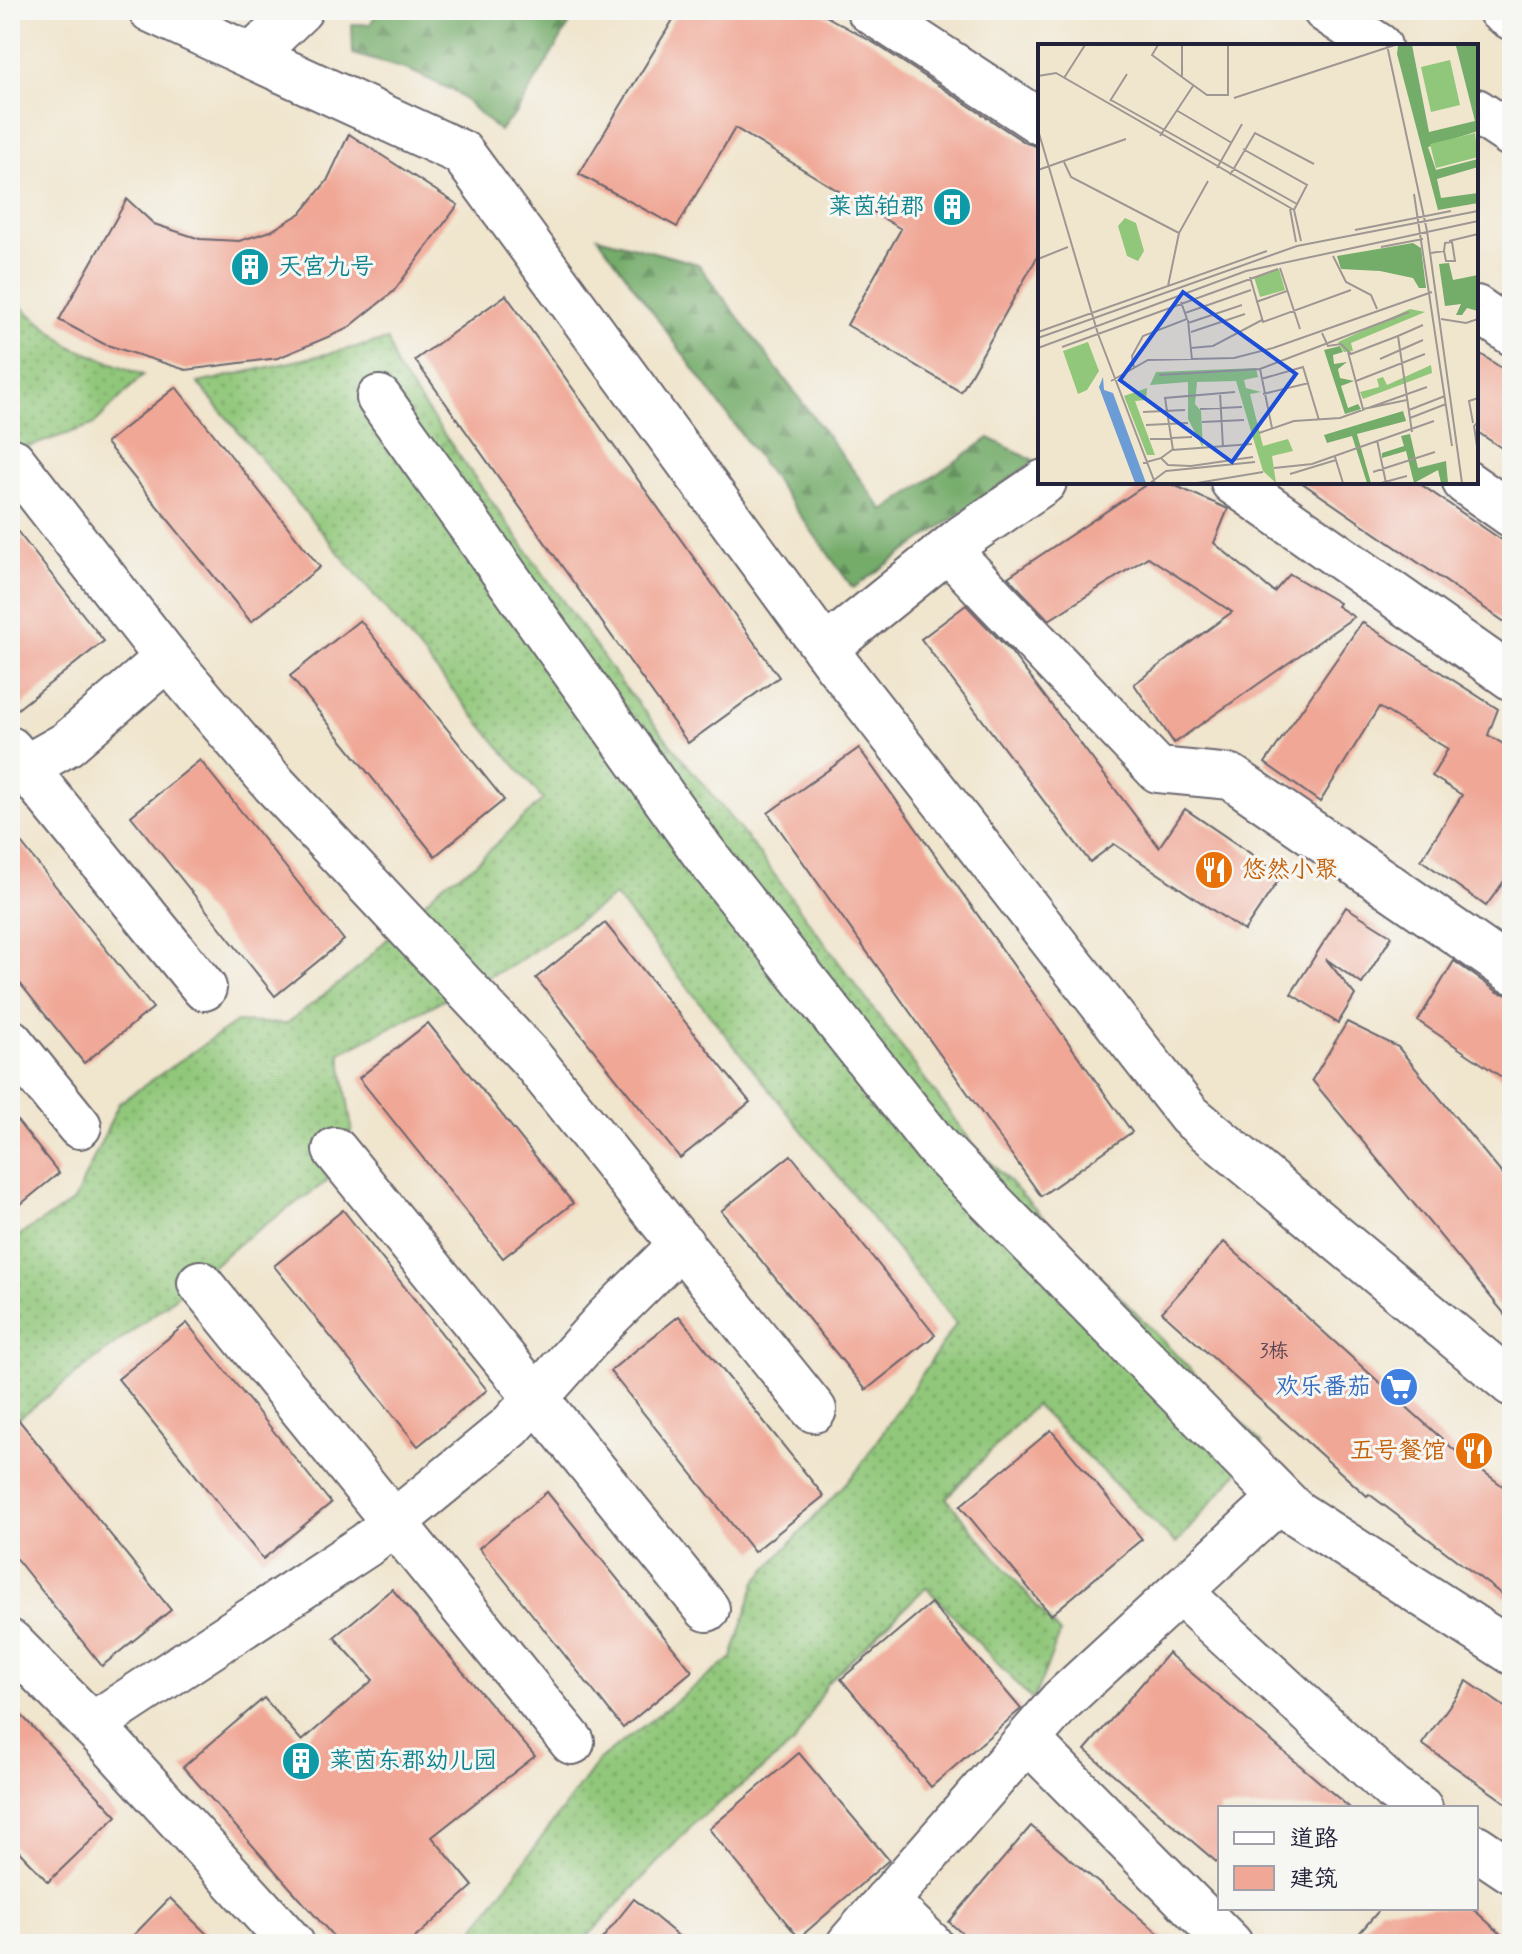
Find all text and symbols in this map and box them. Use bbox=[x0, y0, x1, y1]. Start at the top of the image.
inset map bbox=[1038, 44, 1478, 484]
building icon: 莱茵铂郡 bbox=[931, 186, 973, 228]
place label: 莱茵铂郡 bbox=[828, 192, 924, 223]
building icon: 天宫九号 bbox=[229, 246, 271, 288]
place label: 天宫九号 bbox=[278, 252, 374, 283]
restaurant icon: 悠然小聚 bbox=[1193, 849, 1235, 891]
place label: 悠然小聚 bbox=[1242, 855, 1338, 886]
house number: 3栋 bbox=[1259, 1338, 1289, 1365]
supermarket icon: 欢乐番茄 bbox=[1378, 1366, 1420, 1408]
place label: 欢乐番茄 bbox=[1275, 1372, 1371, 1403]
restaurant icon: 五号餐馆 bbox=[1453, 1430, 1495, 1472]
place label: 五号餐馆 bbox=[1350, 1436, 1446, 1467]
building icon: 莱茵东郡幼儿园 bbox=[280, 1740, 322, 1782]
place label: 莱茵东郡幼儿园 bbox=[329, 1746, 497, 1777]
legend bbox=[1218, 1806, 1478, 1910]
text: 道路 bbox=[1290, 1824, 1338, 1855]
text: 建筑 bbox=[1290, 1864, 1338, 1895]

